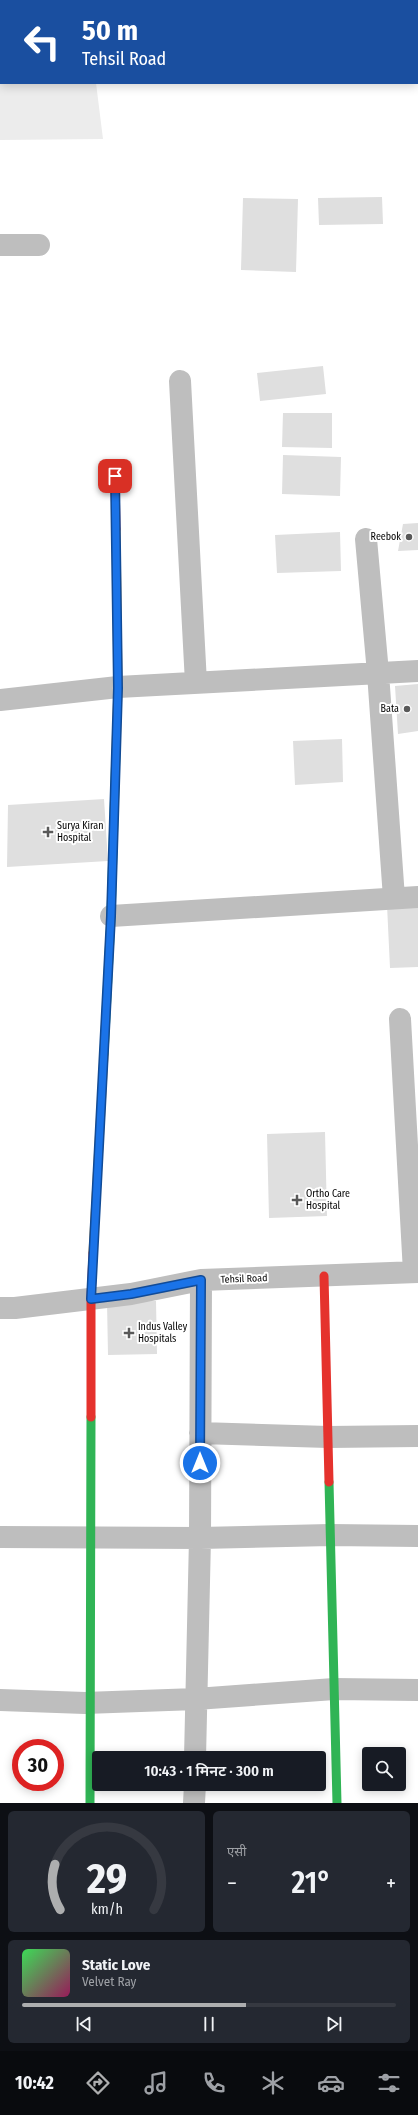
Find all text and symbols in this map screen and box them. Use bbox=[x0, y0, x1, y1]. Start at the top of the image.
text: 50 m bbox=[82, 14, 138, 47]
icon: left bbox=[16, 16, 68, 68]
text: Tehsil Road bbox=[82, 48, 166, 70]
pin bbox=[98, 459, 132, 493]
icon: arrive bbox=[104, 465, 126, 487]
place label: Reebok bbox=[371, 531, 401, 543]
marker: Reebok bbox=[404, 532, 414, 542]
place label: Bata bbox=[381, 703, 399, 715]
marker: Bata bbox=[402, 704, 412, 714]
place label: Surya Kiran Hospital bbox=[57, 820, 103, 844]
marker: Surya Kiran Hospital bbox=[42, 826, 54, 838]
place label: Ortho Care Hospital bbox=[306, 1188, 350, 1212]
marker: Ortho Care Hospital bbox=[291, 1194, 303, 1206]
street label: Tehsil Road bbox=[220, 1272, 268, 1286]
place label: Indus Valley Hospitals bbox=[138, 1321, 188, 1345]
marker: Indus Valley Hospitals bbox=[123, 1327, 135, 1339]
position arrow bbox=[179, 1442, 221, 1484]
speed limit sign: 30 bbox=[12, 1739, 64, 1791]
map controls bbox=[362, 1747, 406, 1791]
button: search bbox=[362, 1747, 406, 1791]
text: 10:43 · 1 मिनट · 300 m bbox=[144, 1762, 274, 1780]
text: एसी bbox=[227, 1844, 246, 1859]
text: 29 bbox=[85, 1853, 127, 1903]
text: 21° bbox=[292, 1865, 331, 1901]
text: − bbox=[227, 1870, 237, 1897]
text: + bbox=[386, 1870, 396, 1897]
text: km/h bbox=[91, 1900, 122, 1917]
text: Static Love bbox=[82, 1956, 150, 1974]
text: Velvet Ray bbox=[82, 1974, 136, 1989]
icon: previous bbox=[73, 2013, 95, 2035]
icon: pause bbox=[198, 2013, 220, 2035]
icon: next bbox=[323, 2013, 345, 2035]
icon: directions bbox=[84, 2069, 112, 2097]
icon: music bbox=[142, 2069, 170, 2097]
icon: phone bbox=[200, 2069, 228, 2097]
icon: climate bbox=[259, 2069, 287, 2097]
icon: car bbox=[317, 2069, 345, 2097]
icon: filters bbox=[375, 2069, 403, 2097]
text: 10:42 bbox=[15, 2072, 54, 2094]

